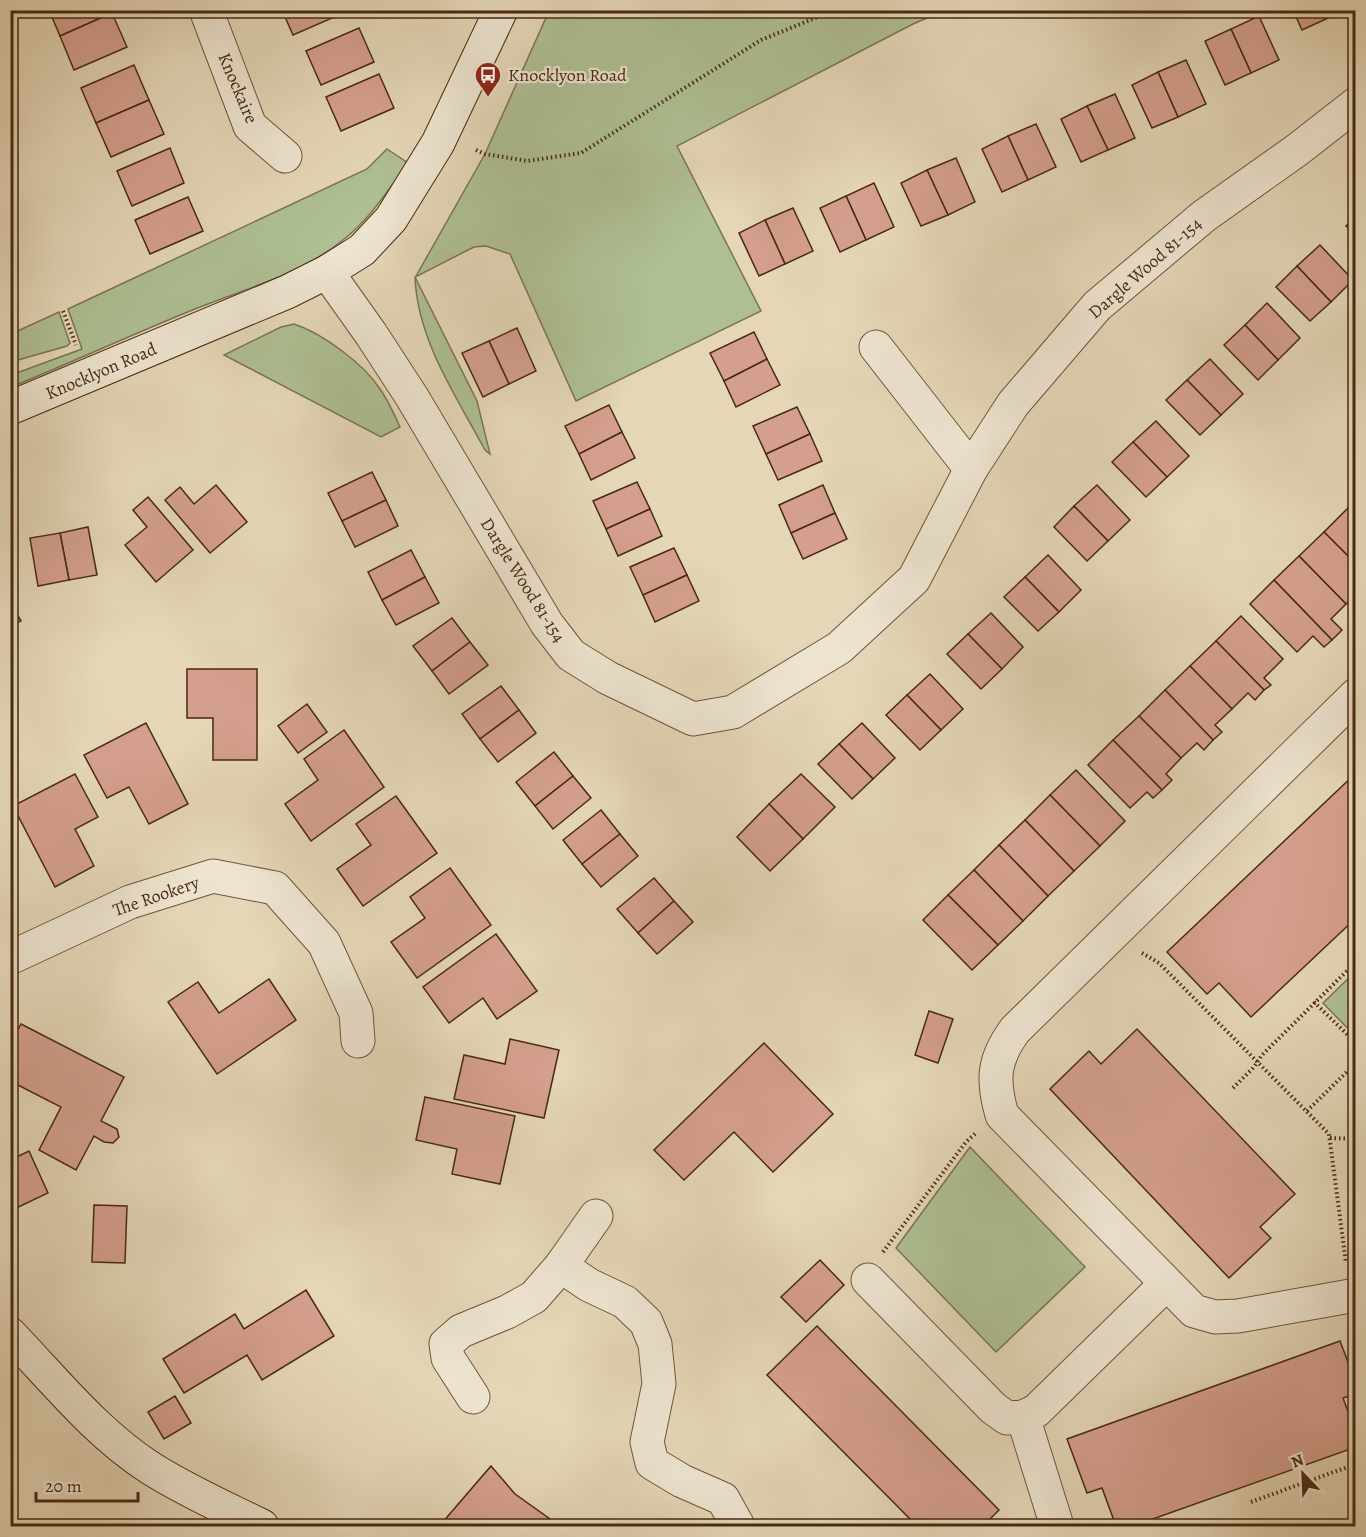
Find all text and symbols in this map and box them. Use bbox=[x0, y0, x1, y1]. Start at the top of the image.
street label: Knockaire bbox=[212, 49, 264, 127]
bus stop icon: Knocklyon Road bbox=[473, 60, 503, 98]
place label: Knocklyon Road bbox=[508, 63, 627, 87]
street label: Dargle Wood 81-154 bbox=[1083, 212, 1207, 324]
street label: Knocklyon Road bbox=[42, 337, 161, 405]
street label: Dargle Wood 81-154 bbox=[475, 513, 571, 647]
street label: The Rookery bbox=[110, 870, 203, 922]
north arrow bbox=[1273, 1444, 1333, 1504]
text: N bbox=[1288, 1449, 1308, 1474]
scale bar bbox=[36, 1465, 138, 1503]
text: 20 m bbox=[45, 1474, 82, 1498]

